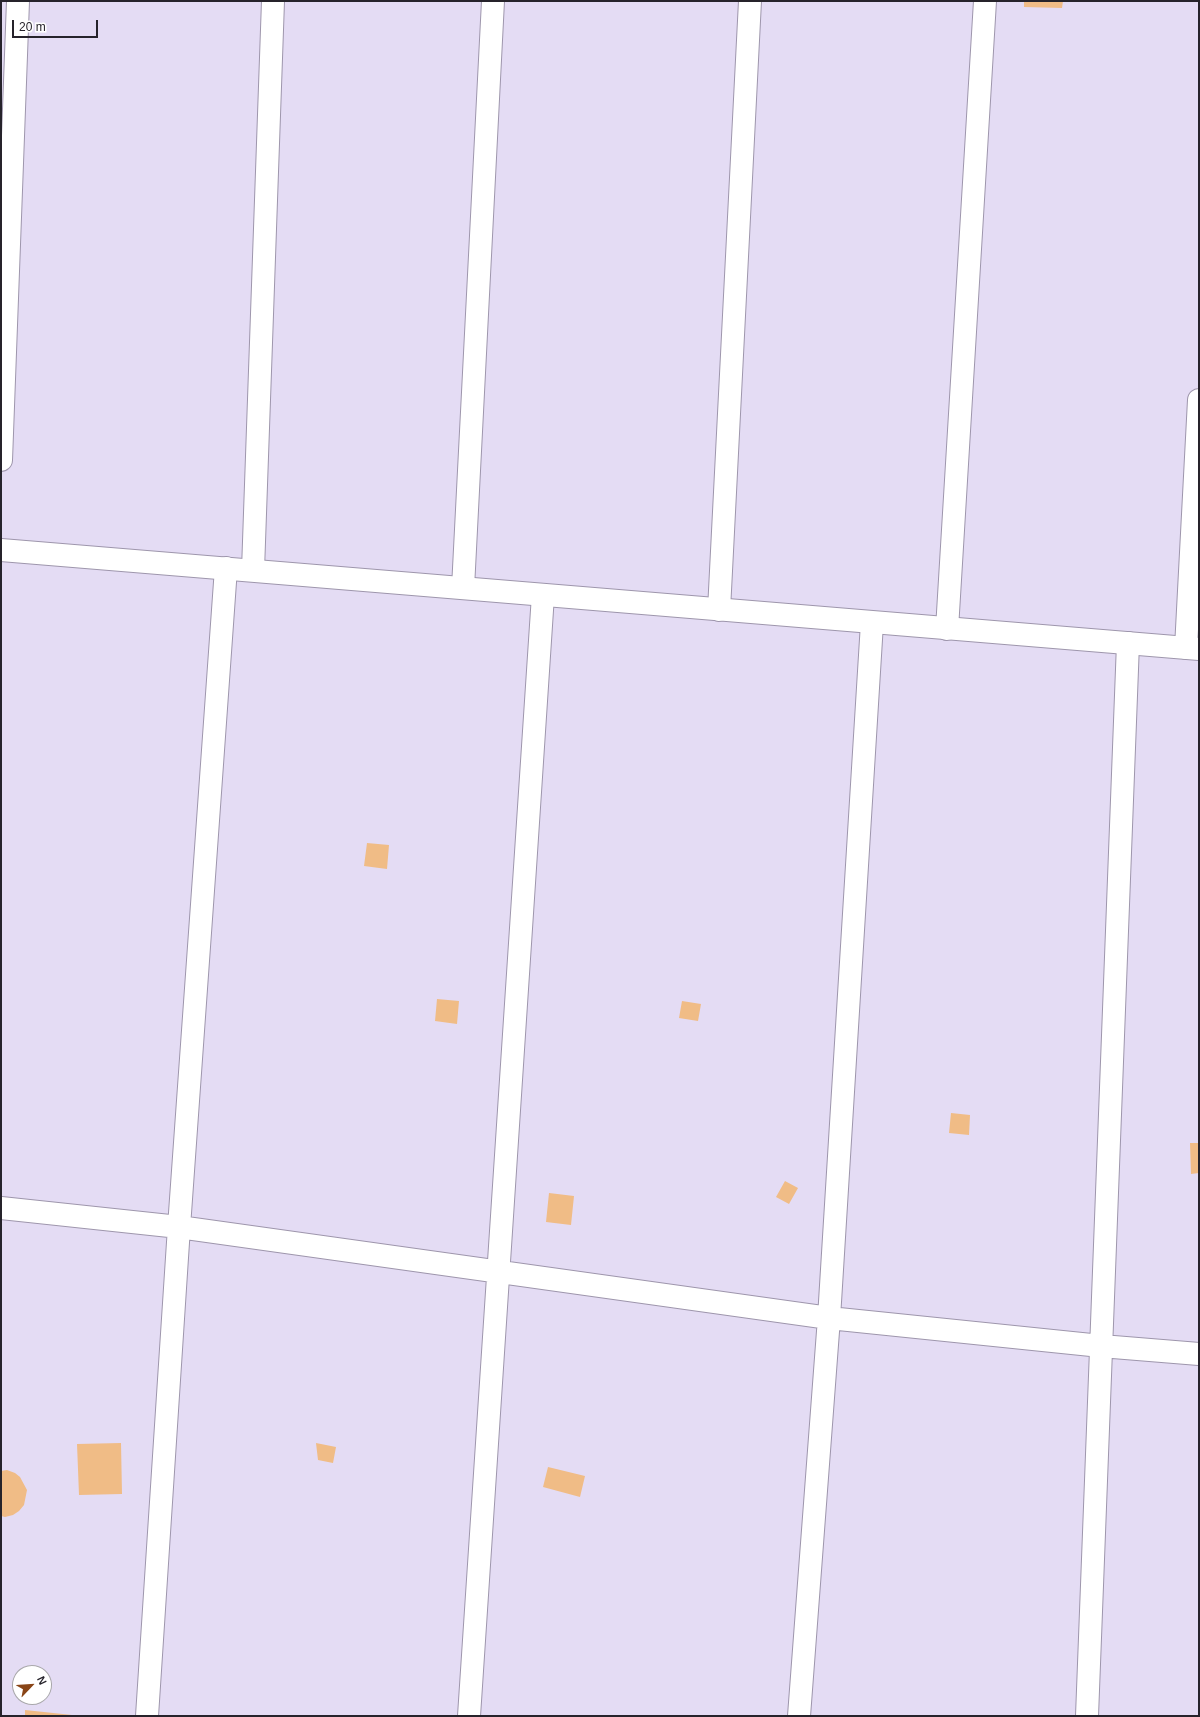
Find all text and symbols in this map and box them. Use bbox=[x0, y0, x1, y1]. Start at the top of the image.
scale bar bbox=[14, 12, 100, 38]
text: 20 m bbox=[19, 20, 46, 34]
north arrow bbox=[12, 1665, 52, 1705]
text: N bbox=[35, 1674, 49, 1686]

